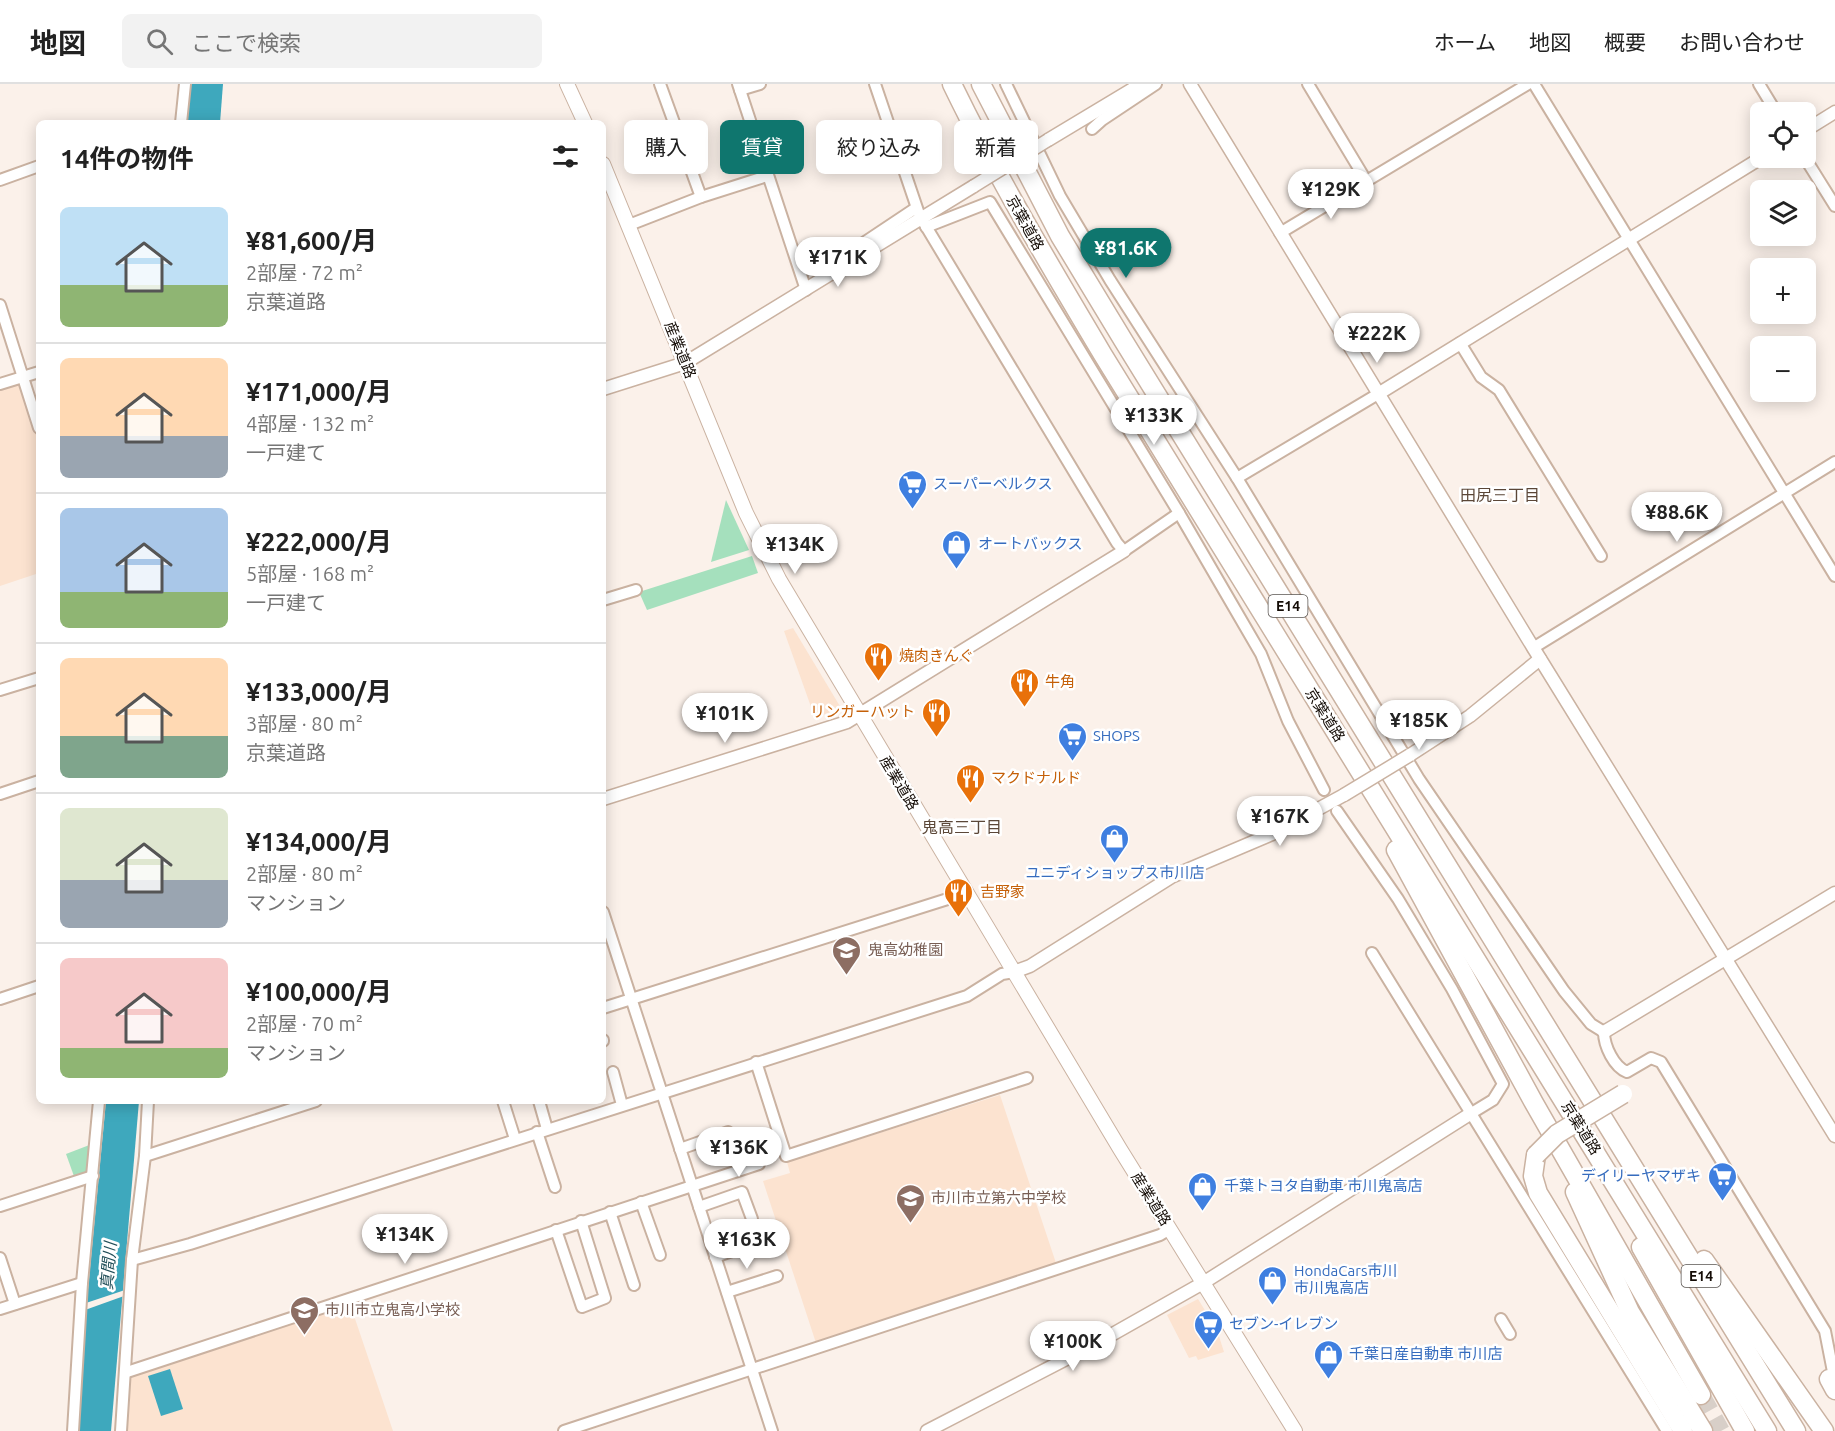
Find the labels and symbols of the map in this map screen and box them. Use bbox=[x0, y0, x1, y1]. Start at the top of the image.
pin: ¥129K bbox=[1289, 169, 1373, 220]
street label: 京葉道路 bbox=[1003, 192, 1047, 253]
pin: ¥81.6K bbox=[1077, 228, 1175, 279]
pin: ¥171K bbox=[796, 237, 880, 288]
pin: ¥222K bbox=[1335, 313, 1419, 364]
street label: 産業道路 bbox=[661, 319, 700, 381]
pin: ¥133K bbox=[1112, 395, 1196, 446]
supermarket icon: スーパーベルクス bbox=[896, 468, 928, 510]
place label: スーパーベルクス bbox=[933, 475, 1052, 492]
district label: 田尻三丁目 bbox=[1460, 486, 1540, 504]
pin: ¥88.6K bbox=[1628, 492, 1726, 543]
pin: ¥134K bbox=[753, 524, 837, 575]
shop icon: オートバックス bbox=[941, 528, 973, 570]
place label: オートバックス bbox=[978, 535, 1083, 552]
road number: E14 bbox=[1268, 595, 1308, 617]
restaurant icon: 焼肉きんぐ bbox=[862, 640, 894, 682]
place label: 焼肉きんぐ bbox=[899, 647, 974, 664]
restaurant icon: 牛角 bbox=[1008, 666, 1040, 708]
place label: 牛角 bbox=[1045, 673, 1075, 690]
street label: 京葉道路 bbox=[1302, 685, 1349, 745]
pin: ¥101K bbox=[683, 693, 767, 744]
restaurant icon: リンガーハット bbox=[920, 696, 952, 738]
pin: ¥185K bbox=[1377, 700, 1461, 751]
place label: リンガーハット bbox=[810, 703, 915, 720]
supermarket icon: SHOPS bbox=[1056, 720, 1088, 762]
place label: SHOPS bbox=[1093, 727, 1140, 744]
street label: 産業道路 bbox=[877, 753, 922, 813]
restaurant icon: マクドナルド bbox=[954, 762, 986, 804]
place label: マクドナルド bbox=[991, 769, 1081, 786]
pin: ¥167K bbox=[1238, 796, 1322, 847]
district label: 鬼高三丁目 bbox=[922, 818, 1002, 836]
shop icon: ユニディショップス市川店 bbox=[1099, 822, 1131, 864]
place label: ユニディショップス市川店 bbox=[1026, 864, 1204, 881]
restaurant icon: 吉野家 bbox=[943, 876, 975, 918]
place label: 吉野家 bbox=[980, 883, 1025, 900]
school or university icon: 鬼高幼稚園 bbox=[831, 934, 863, 976]
place label: 鬼高幼稚園 bbox=[868, 941, 943, 958]
street label: 京葉道路 bbox=[1558, 1098, 1605, 1158]
pin: ¥136K bbox=[697, 1127, 781, 1178]
supermarket icon: デイリーヤマザキ bbox=[1706, 1160, 1738, 1202]
place label: デイリーヤマザキ bbox=[1581, 1167, 1701, 1184]
street label: 産業道路 bbox=[1128, 1169, 1175, 1229]
shop icon: 千葉トヨタ自動車 市川鬼高店 bbox=[1187, 1170, 1219, 1212]
place label: 千葉トヨタ自動車 市川鬼高店 bbox=[1224, 1177, 1422, 1194]
school or university icon: 市川市立第六中学校 bbox=[894, 1182, 926, 1224]
place label: 市川市立第六中学校 bbox=[931, 1189, 1066, 1206]
pin: ¥134K bbox=[363, 1214, 447, 1265]
pin: ¥163K bbox=[705, 1219, 789, 1270]
water label: 真間川 bbox=[97, 1239, 119, 1291]
place label: HondaCars市川 市川鬼高店 bbox=[1294, 1262, 1397, 1296]
shop icon: HondaCars市川 市川鬼高店 bbox=[1257, 1264, 1289, 1306]
road number: E14 bbox=[1682, 1265, 1720, 1287]
school or university icon: 市川市立鬼高小学校 bbox=[288, 1294, 320, 1336]
place label: 市川市立鬼高小学校 bbox=[325, 1301, 460, 1318]
supermarket icon: セブン-イレブン bbox=[1192, 1308, 1224, 1350]
place label: セブン-イレブン bbox=[1229, 1315, 1338, 1332]
pin: ¥100K bbox=[1031, 1321, 1115, 1372]
shop icon: 千葉日産自動車 市川店 bbox=[1312, 1338, 1344, 1380]
place label: 千葉日産自動車 市川店 bbox=[1349, 1345, 1502, 1362]

